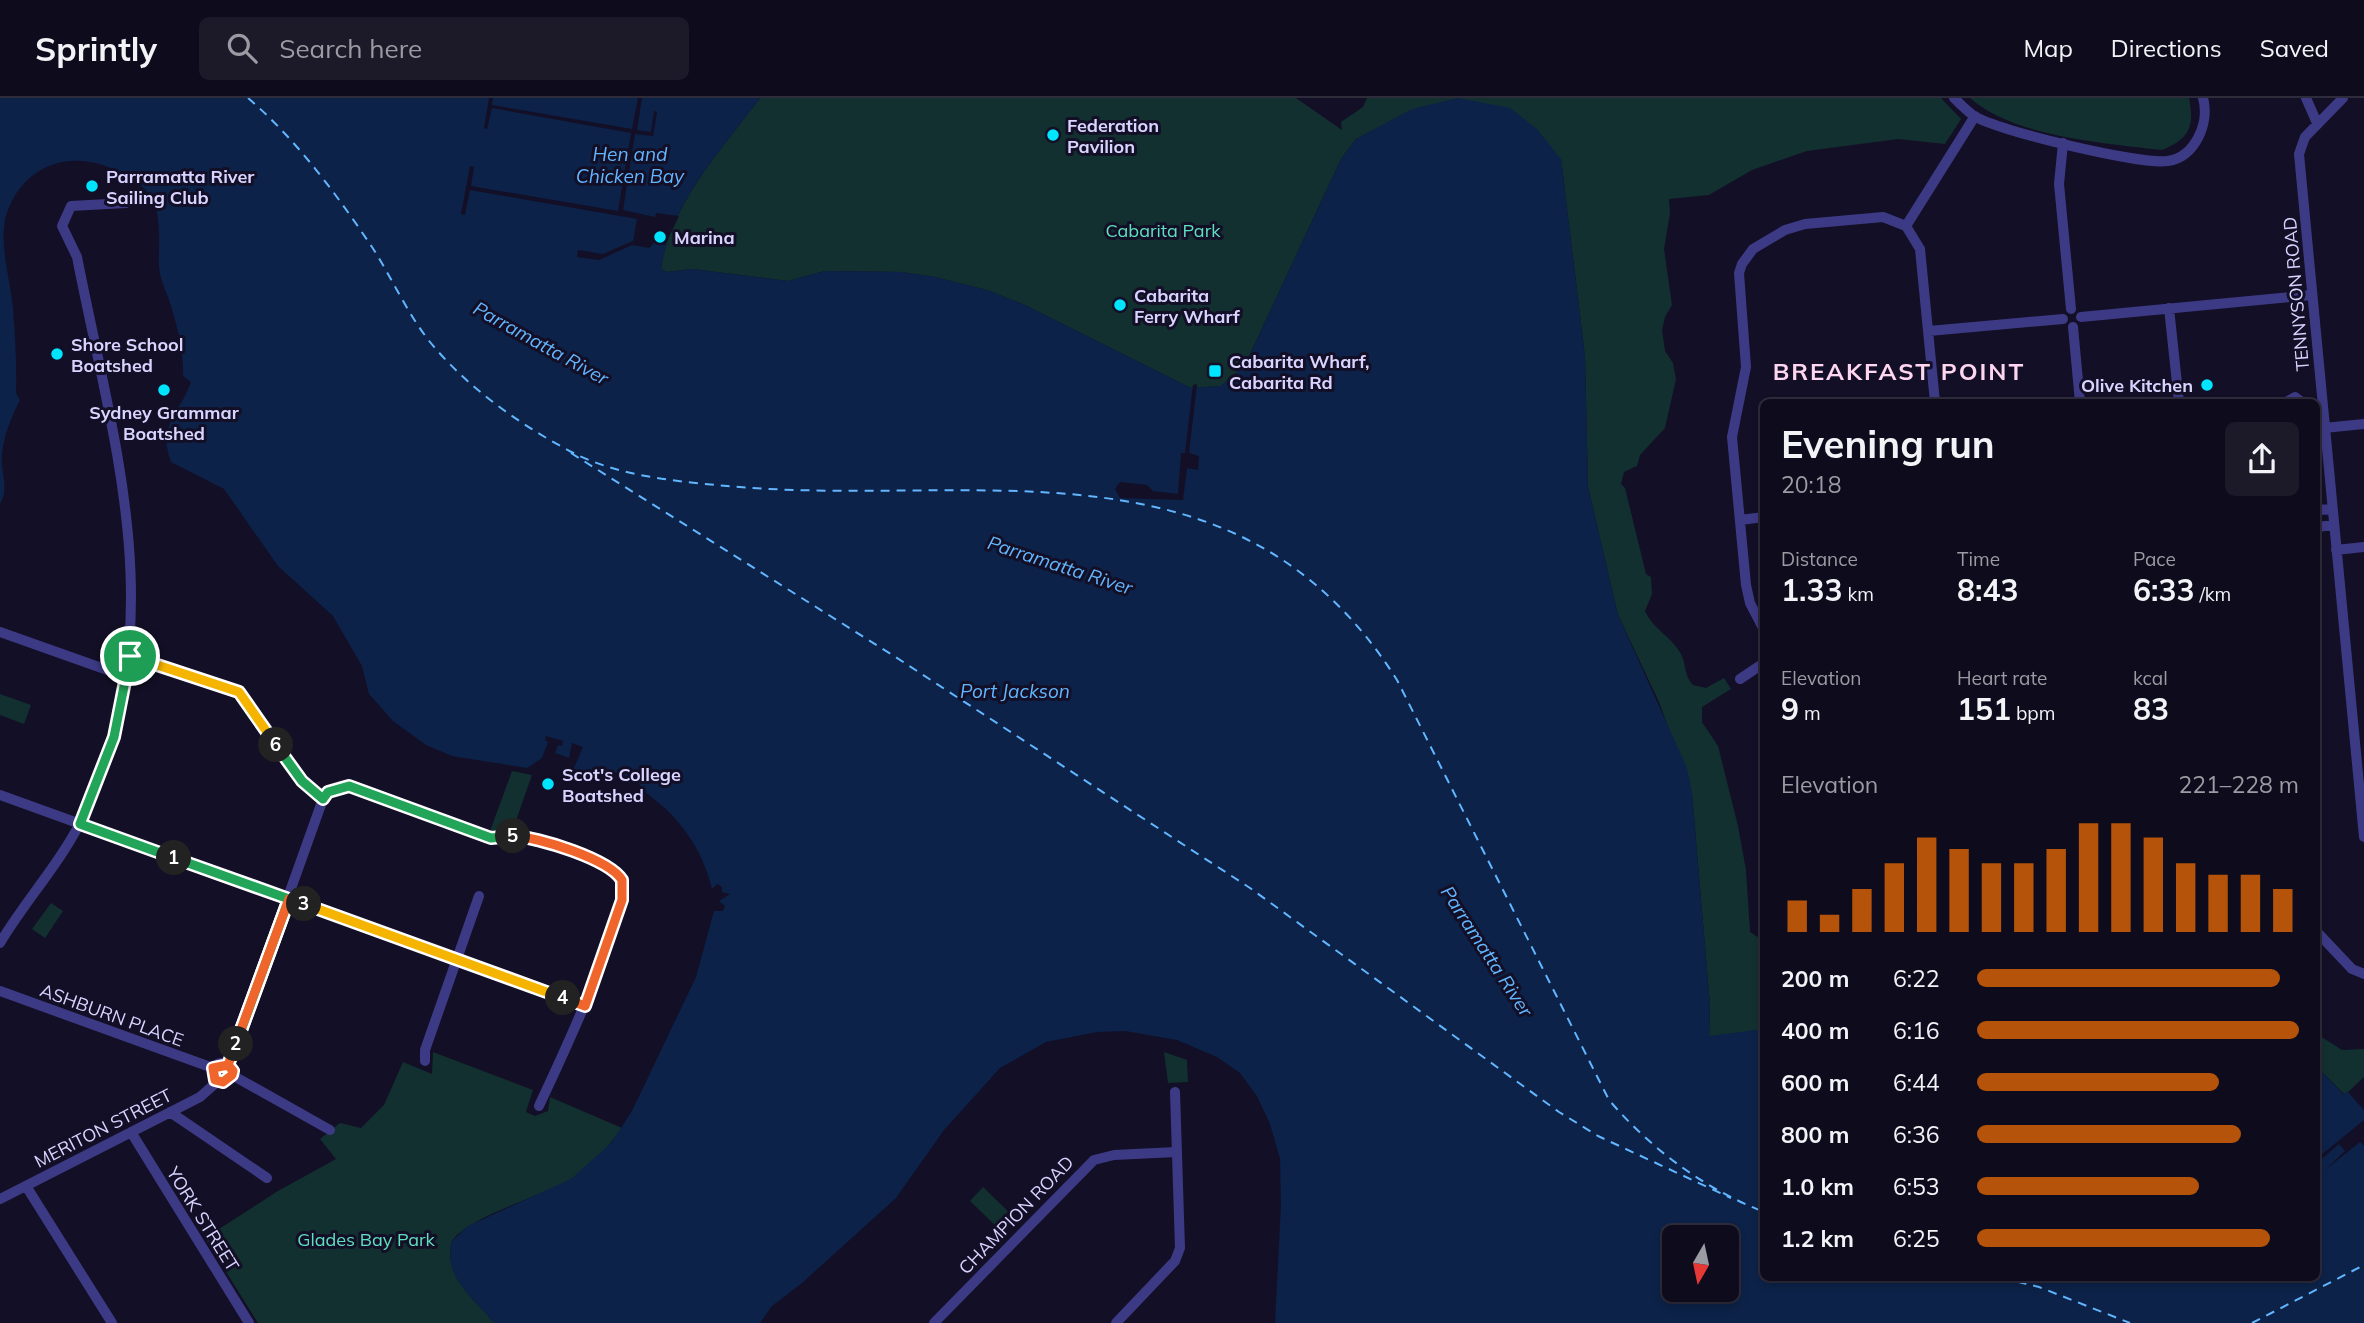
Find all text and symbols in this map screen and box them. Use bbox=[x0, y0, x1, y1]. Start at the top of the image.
search box bbox=[199, 17, 689, 80]
text: Sprintly bbox=[35, 28, 157, 69]
icon: search bbox=[223, 29, 261, 67]
text: Search here bbox=[279, 32, 422, 65]
text: Map bbox=[2023, 33, 2073, 63]
text: Directions bbox=[2111, 33, 2222, 63]
text: Saved bbox=[2260, 33, 2329, 63]
place label: Federation Pavilion bbox=[1067, 114, 1159, 158]
marker: Federation Pavilion bbox=[1045, 127, 1061, 143]
water label: Hen and Chicken Bay bbox=[576, 142, 685, 188]
place label: Parramatta River Sailing Club bbox=[106, 165, 255, 209]
marker: Parramatta River Sailing Club bbox=[84, 178, 100, 194]
street label: TENNYSON ROAD bbox=[2278, 216, 2314, 372]
park label: Cabarita Park bbox=[1106, 219, 1221, 242]
place label: Marina bbox=[674, 226, 735, 249]
marker: Marina bbox=[652, 229, 668, 245]
place label: Cabarita Ferry Wharf bbox=[1134, 284, 1240, 328]
water label: Parramatta River bbox=[469, 296, 614, 391]
marker: Cabarita Ferry Wharf bbox=[1112, 297, 1128, 313]
place label: Shore School Boatshed bbox=[71, 333, 183, 377]
marker: Shore School Boatshed bbox=[49, 346, 65, 362]
place label: Cabarita Wharf, Cabarita Rd bbox=[1229, 350, 1370, 394]
district label: BREAKFAST POINT bbox=[1773, 356, 2025, 386]
marker: Cabarita Wharf, Cabarita Rd bbox=[1207, 363, 1223, 379]
place label: Olive Kitchen bbox=[2081, 374, 2193, 397]
marker: Olive Kitchen bbox=[2199, 377, 2215, 393]
marker: Sydney Grammar Boatshed bbox=[156, 382, 172, 398]
place label: Sydney Grammar Boatshed bbox=[89, 401, 240, 445]
text: Evening run bbox=[1781, 420, 1995, 468]
button: share bbox=[2225, 422, 2299, 496]
text: 20:18 bbox=[1781, 470, 1841, 499]
water label: Parramatta River bbox=[985, 530, 1136, 600]
text: Distance bbox=[1781, 547, 1858, 571]
text: Time bbox=[1957, 547, 2000, 571]
text: Pace bbox=[2133, 547, 2176, 571]
text: 1.33 bbox=[1781, 571, 1842, 609]
text: 8:43 bbox=[1957, 571, 2018, 609]
text: 6:33 bbox=[2133, 571, 2194, 609]
text: km bbox=[1842, 582, 1874, 606]
text: /km bbox=[2194, 582, 2231, 606]
pin bbox=[100, 626, 160, 686]
icon: arrive bbox=[111, 637, 149, 675]
text: Elevation bbox=[1781, 666, 1861, 690]
text: Heart rate bbox=[1957, 666, 2047, 690]
text: kcal bbox=[2133, 666, 2168, 690]
water label: Port Jackson bbox=[960, 679, 1070, 703]
text: 9 bbox=[1781, 690, 1799, 728]
text: 151 bbox=[1957, 690, 2011, 728]
text: 83 bbox=[2133, 690, 2169, 728]
text: m bbox=[1799, 701, 1821, 725]
text: bpm bbox=[2011, 701, 2055, 725]
pin: 6 bbox=[258, 728, 294, 762]
text: 6 bbox=[270, 732, 281, 756]
place label: Scot's College Boatshed bbox=[562, 763, 681, 807]
text: Elevation bbox=[1781, 770, 1878, 799]
text: 221–228 m bbox=[2178, 770, 2299, 799]
marker: Scot's College Boatshed bbox=[540, 776, 556, 792]
pin: 5 bbox=[496, 818, 530, 854]
text: 5 bbox=[507, 823, 518, 847]
pin: 1 bbox=[156, 840, 192, 876]
text: 1 bbox=[168, 845, 179, 869]
water label: Parramatta River bbox=[1436, 881, 1539, 1022]
pin: 3 bbox=[286, 886, 322, 922]
text: 3 bbox=[298, 891, 309, 915]
text: 200 m bbox=[1781, 964, 1849, 993]
text: 6:22 bbox=[1893, 964, 1940, 993]
street label: ASHBURN PLACE bbox=[37, 978, 187, 1052]
pin: 4 bbox=[546, 981, 580, 1016]
text: 4 bbox=[557, 985, 568, 1009]
text: 400 m bbox=[1781, 1016, 1849, 1045]
text: 6:16 bbox=[1893, 1016, 1940, 1045]
pin: 2 bbox=[218, 1026, 254, 1062]
text: 2 bbox=[230, 1031, 241, 1055]
text: 600 m bbox=[1781, 1068, 1849, 1097]
text: 6:44 bbox=[1893, 1068, 1940, 1097]
street label: MERITON STREET bbox=[30, 1083, 176, 1173]
text: 800 m bbox=[1781, 1120, 1849, 1149]
text: 6:36 bbox=[1893, 1120, 1940, 1149]
street label: CHAMPION ROAD bbox=[954, 1151, 1078, 1279]
street label: YORK STREET bbox=[161, 1162, 244, 1276]
text: 1.0 km bbox=[1781, 1172, 1854, 1201]
text: 6:53 bbox=[1893, 1172, 1940, 1201]
text: 1.2 km bbox=[1781, 1224, 1854, 1253]
text: 6:25 bbox=[1893, 1224, 1940, 1253]
north arrow bbox=[1662, 1225, 1740, 1302]
map controls bbox=[1662, 1225, 1739, 1302]
park label: Glades Bay Park bbox=[297, 1228, 436, 1251]

